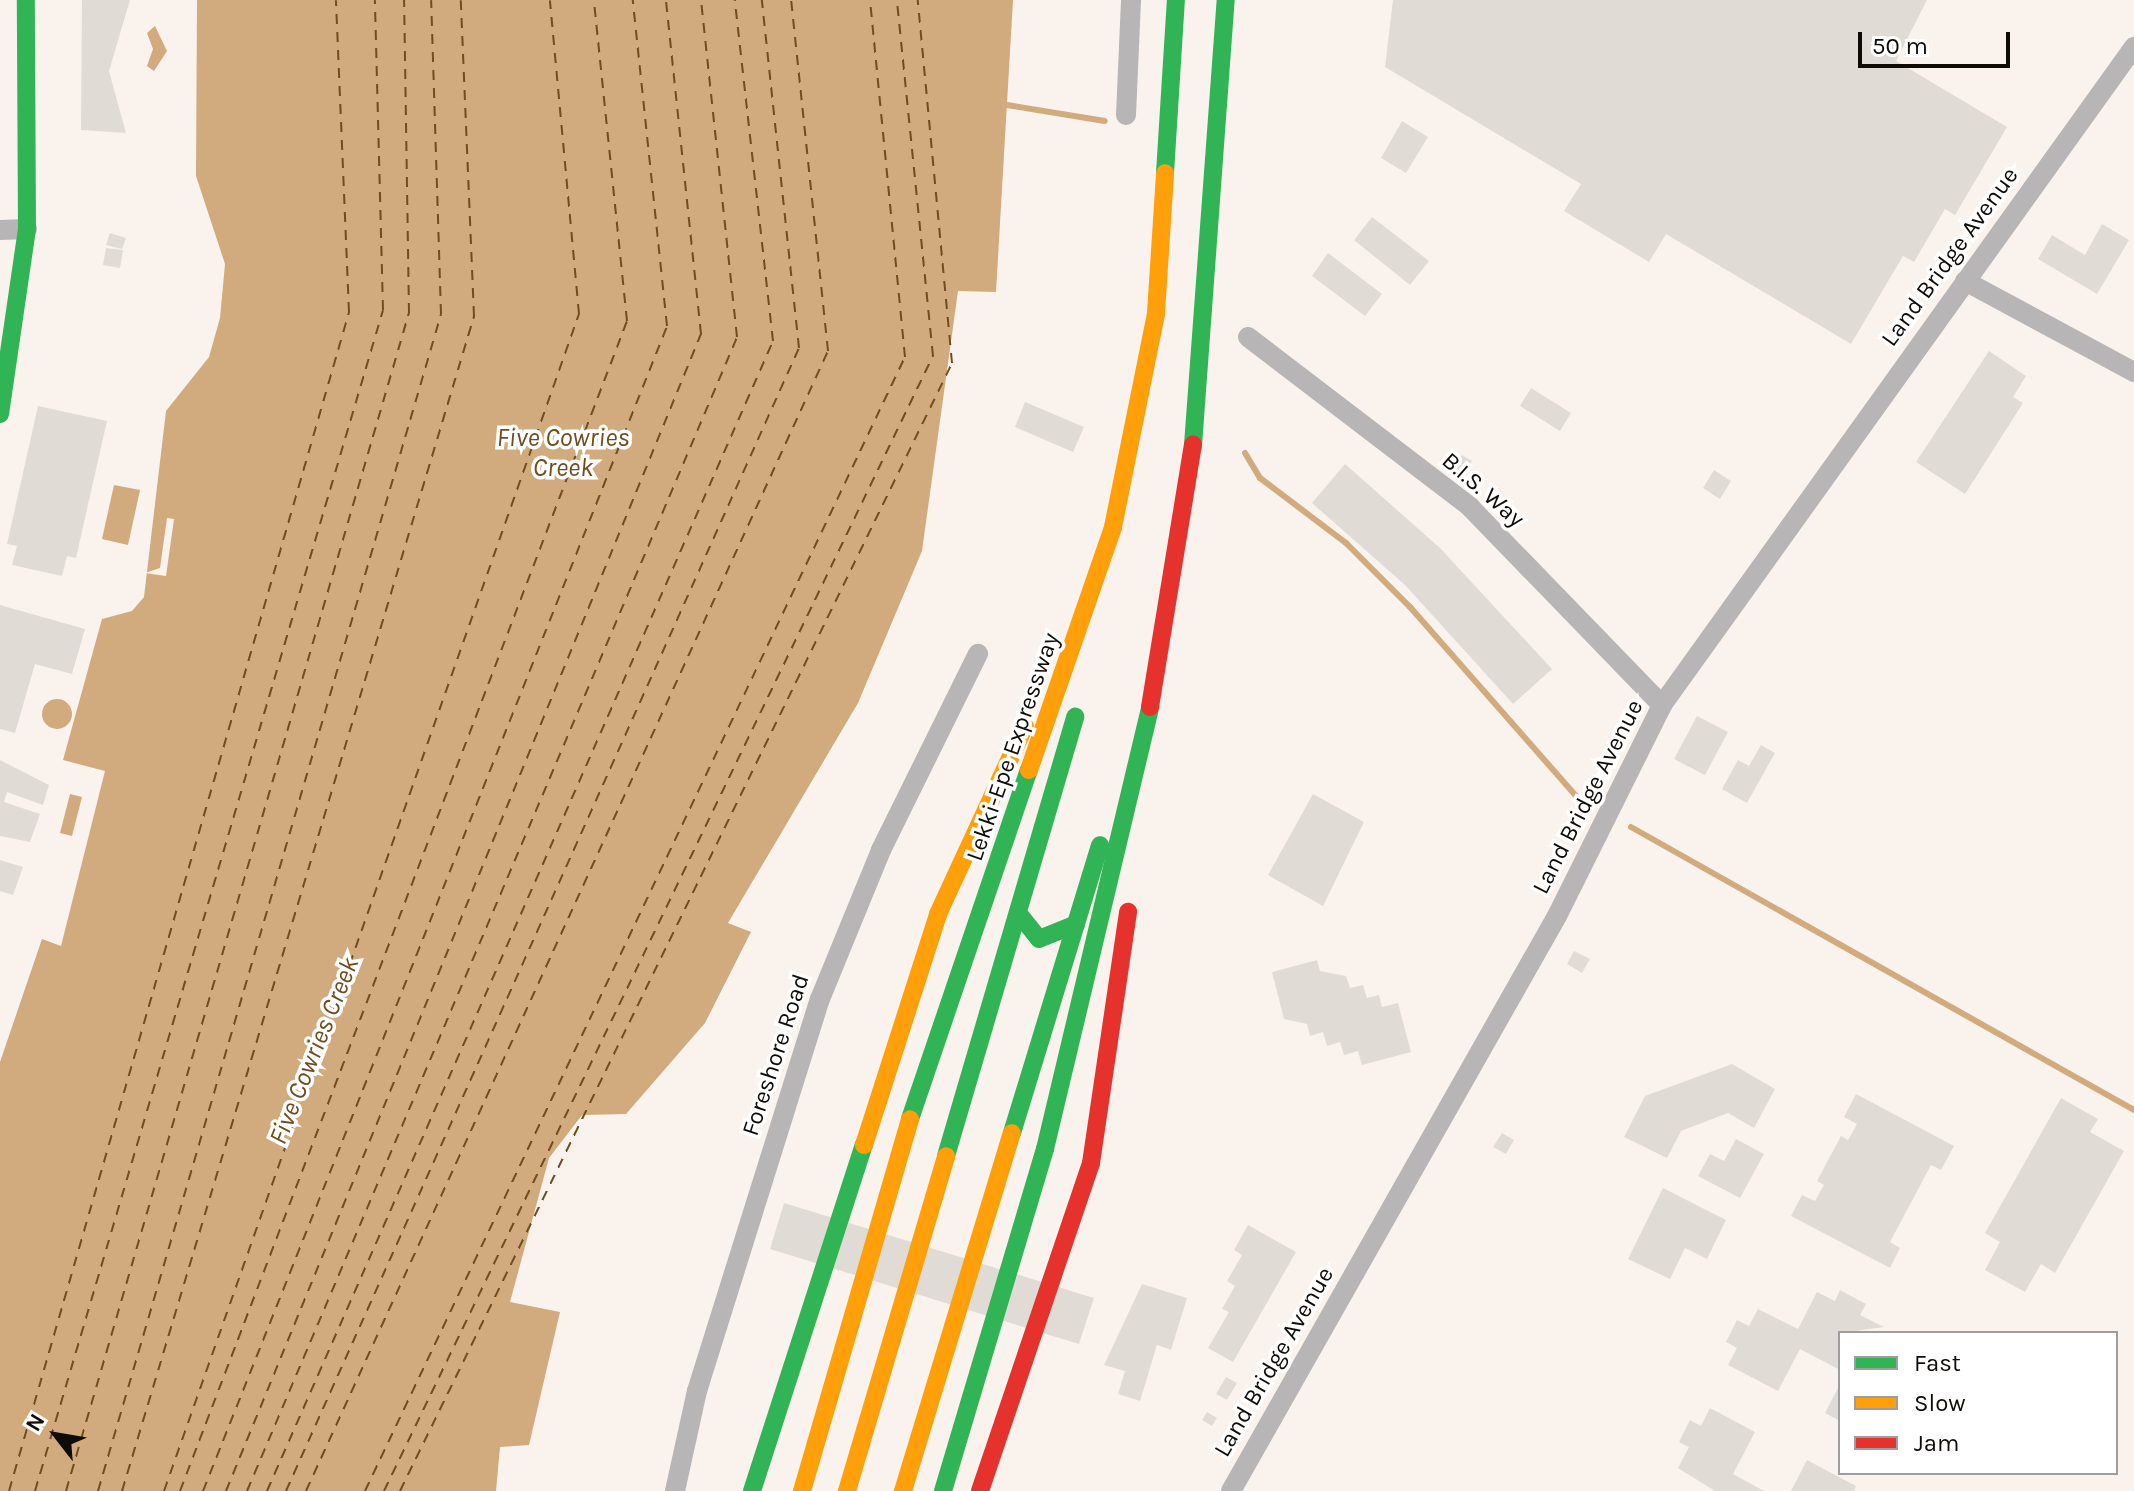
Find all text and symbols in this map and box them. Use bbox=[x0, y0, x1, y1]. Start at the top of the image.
scale bar bbox=[1862, 16, 2014, 66]
text: 50 m bbox=[1872, 32, 1928, 60]
street label: Land Bridge Avenue bbox=[1875, 162, 2025, 352]
water label: Five Cowries Creek bbox=[497, 422, 629, 484]
street label: B.I.S. Way bbox=[1436, 446, 1530, 534]
street label: Lekki-Epe Expressway bbox=[960, 629, 1066, 865]
street label: Land Bridge Avenue bbox=[1527, 695, 1649, 899]
water label: Five Cowries Creek bbox=[262, 953, 366, 1149]
street label: Foreshore Road bbox=[736, 971, 816, 1139]
street label: Land Bridge Avenue bbox=[1208, 1262, 1340, 1462]
legend bbox=[1838, 1331, 2118, 1475]
text: Fast bbox=[1914, 1349, 1961, 1377]
text: Slow bbox=[1914, 1389, 1966, 1417]
north arrow bbox=[16, 1395, 96, 1475]
text: N bbox=[20, 1409, 51, 1436]
text: Jam bbox=[1914, 1429, 1959, 1457]

